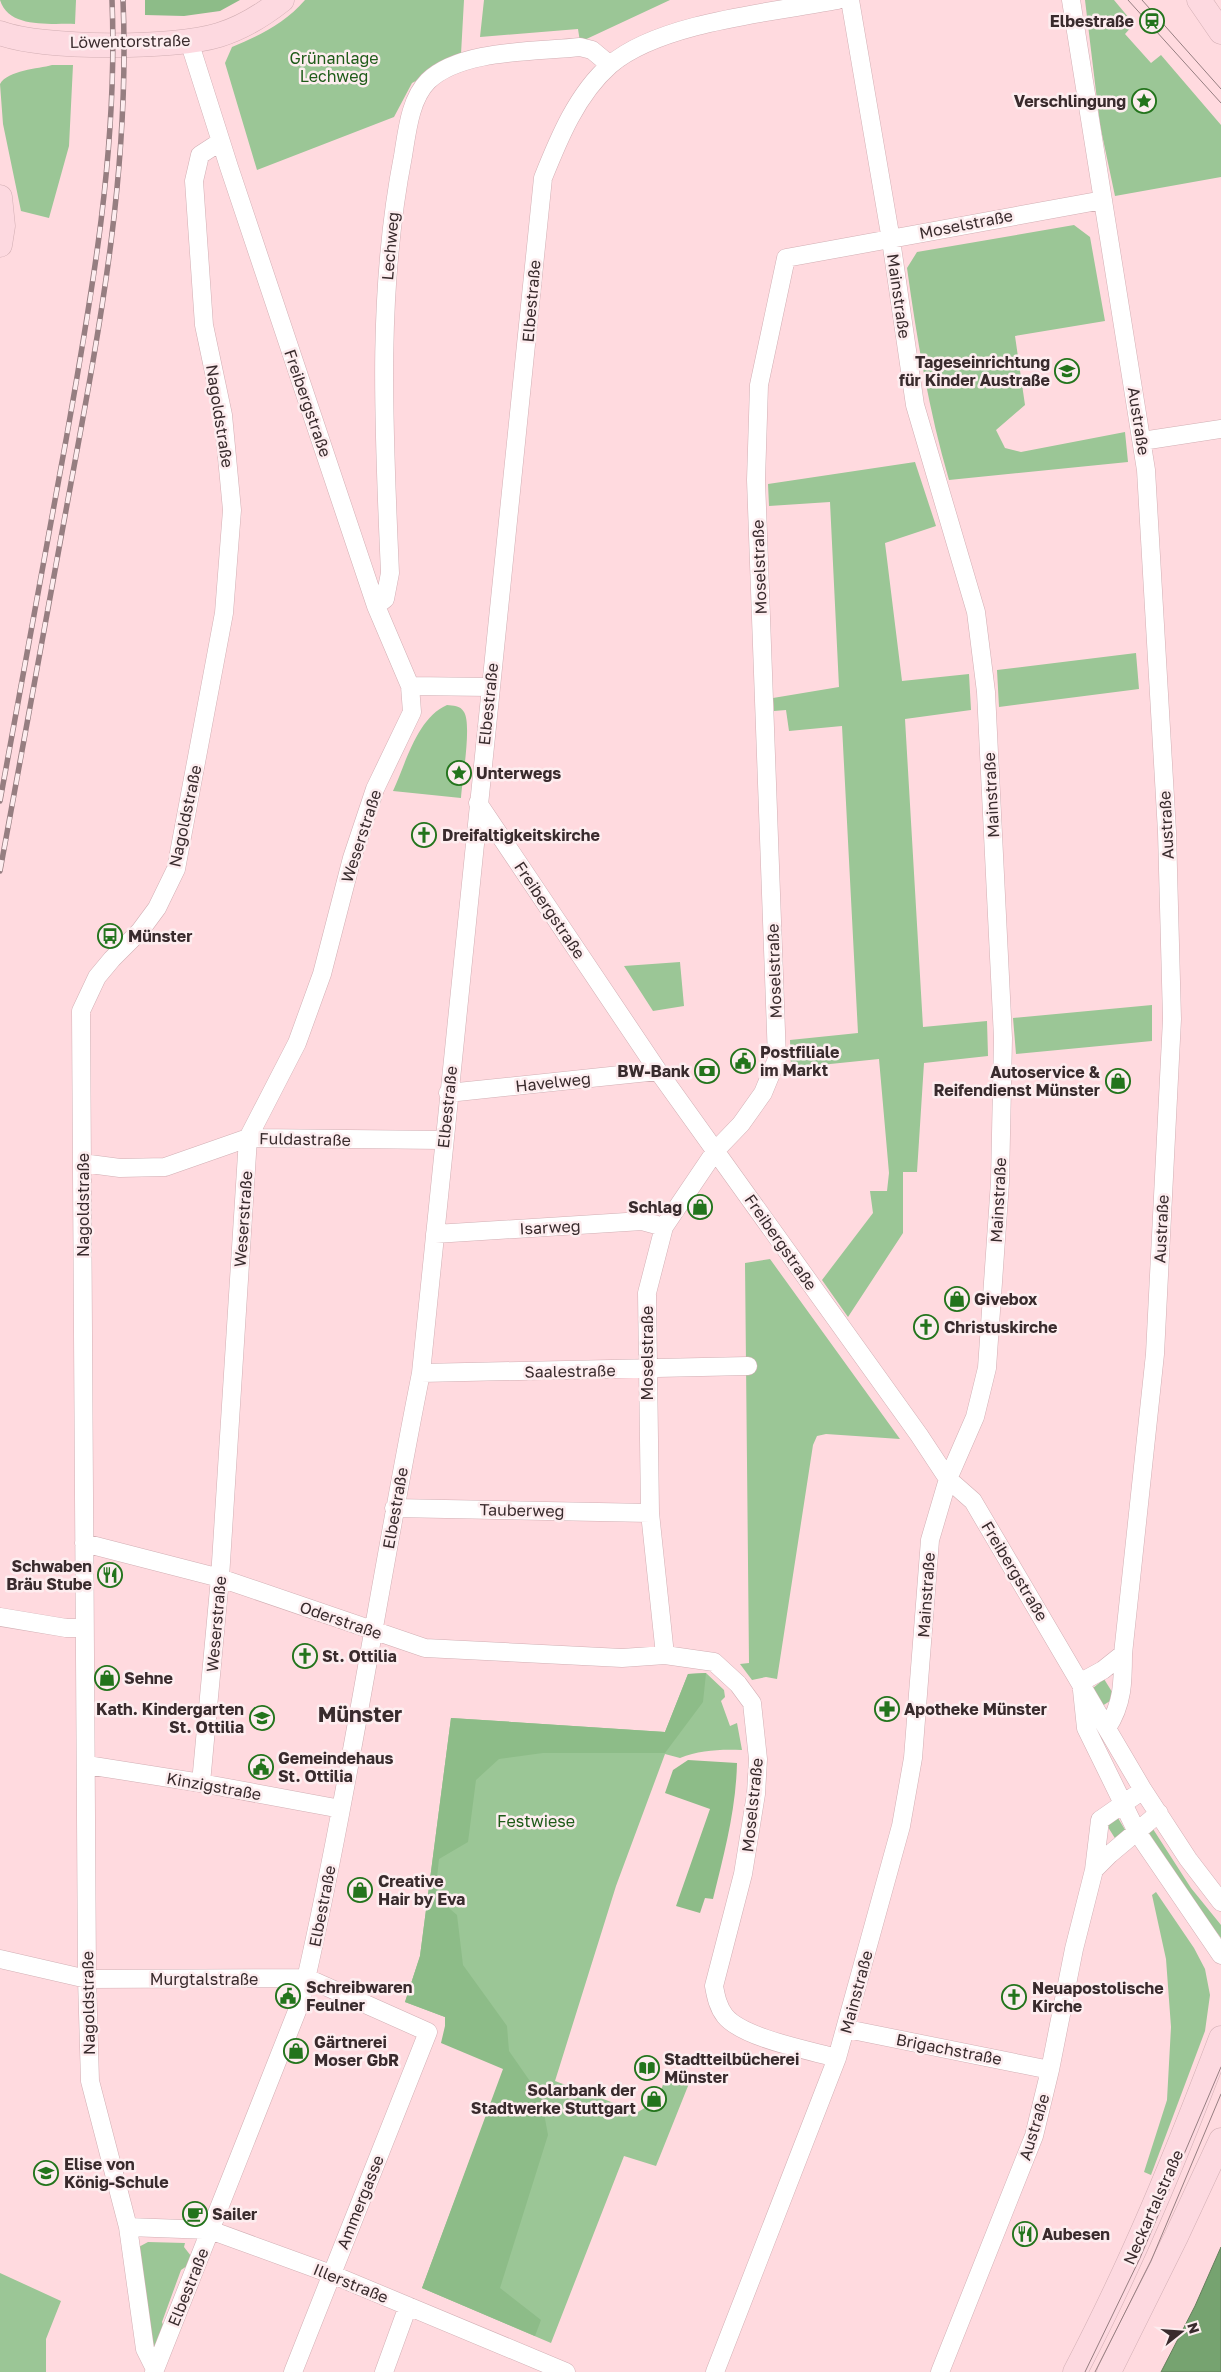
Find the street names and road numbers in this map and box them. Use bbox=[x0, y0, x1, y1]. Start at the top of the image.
street label: Löwentorstraße bbox=[69, 30, 191, 52]
street label: Moselstraße bbox=[918, 205, 1014, 243]
street label: Lechweg bbox=[377, 211, 403, 281]
street label: Mainstraße bbox=[883, 252, 915, 340]
street label: Elbestraße bbox=[517, 259, 545, 343]
street label: Freibergstraße bbox=[280, 346, 336, 460]
street label: Nagoldstraße bbox=[202, 363, 238, 469]
street label: Austraße bbox=[1124, 386, 1154, 456]
street label: Moselstraße bbox=[747, 519, 771, 615]
street label: Elbestraße bbox=[474, 662, 502, 746]
street label: Mainstraße bbox=[979, 752, 1003, 838]
street label: Nagoldstraße bbox=[164, 763, 206, 869]
street label: Weserstraße bbox=[337, 787, 385, 885]
street label: Austraße bbox=[1154, 790, 1178, 860]
street label: Freibergstraße bbox=[510, 858, 590, 962]
street label: Moselstraße bbox=[762, 923, 786, 1019]
street label: Elbestraße bbox=[433, 1065, 461, 1149]
street label: Havelweg bbox=[514, 1068, 592, 1096]
street label: Fuldastraße bbox=[259, 1128, 351, 1150]
street label: Nagoldstraße bbox=[73, 1153, 93, 1257]
street label: Mainstraße bbox=[986, 1157, 1010, 1243]
street label: Weserstraße bbox=[230, 1170, 256, 1268]
street label: Freibergstraße bbox=[740, 1190, 822, 1294]
street label: Austraße bbox=[1149, 1194, 1173, 1264]
street label: Isarweg bbox=[519, 1215, 581, 1239]
street label: Moselstraße bbox=[637, 1306, 657, 1400]
street label: Saalestraße bbox=[524, 1360, 616, 1382]
street label: Elbestraße bbox=[378, 1466, 412, 1550]
street label: Tauberweg bbox=[479, 1499, 565, 1521]
street label: Freibergstraße bbox=[977, 1518, 1053, 1624]
street label: Mainstraße bbox=[913, 1552, 939, 1638]
street label: Weserstraße bbox=[202, 1575, 230, 1673]
street label: Oderstraße bbox=[297, 1597, 385, 1643]
street label: Moselstraße bbox=[737, 1757, 767, 1853]
street label: Kinzigstraße bbox=[165, 1768, 263, 1804]
street label: Elbestraße bbox=[304, 1864, 340, 1948]
street label: Mainstraße bbox=[835, 1948, 877, 2036]
street label: Nagoldstraße bbox=[77, 1951, 99, 2055]
street label: Murgtalstraße bbox=[150, 1969, 258, 1989]
street label: Brigachstraße bbox=[894, 2029, 1004, 2069]
street label: Austraße bbox=[1014, 2091, 1054, 2163]
street label: Neckartalstraße bbox=[1119, 2146, 1187, 2268]
street label: Ammergasse bbox=[332, 2152, 388, 2252]
street label: Elbestraße bbox=[163, 2245, 213, 2329]
street label: Illerstraße bbox=[311, 2259, 391, 2307]

